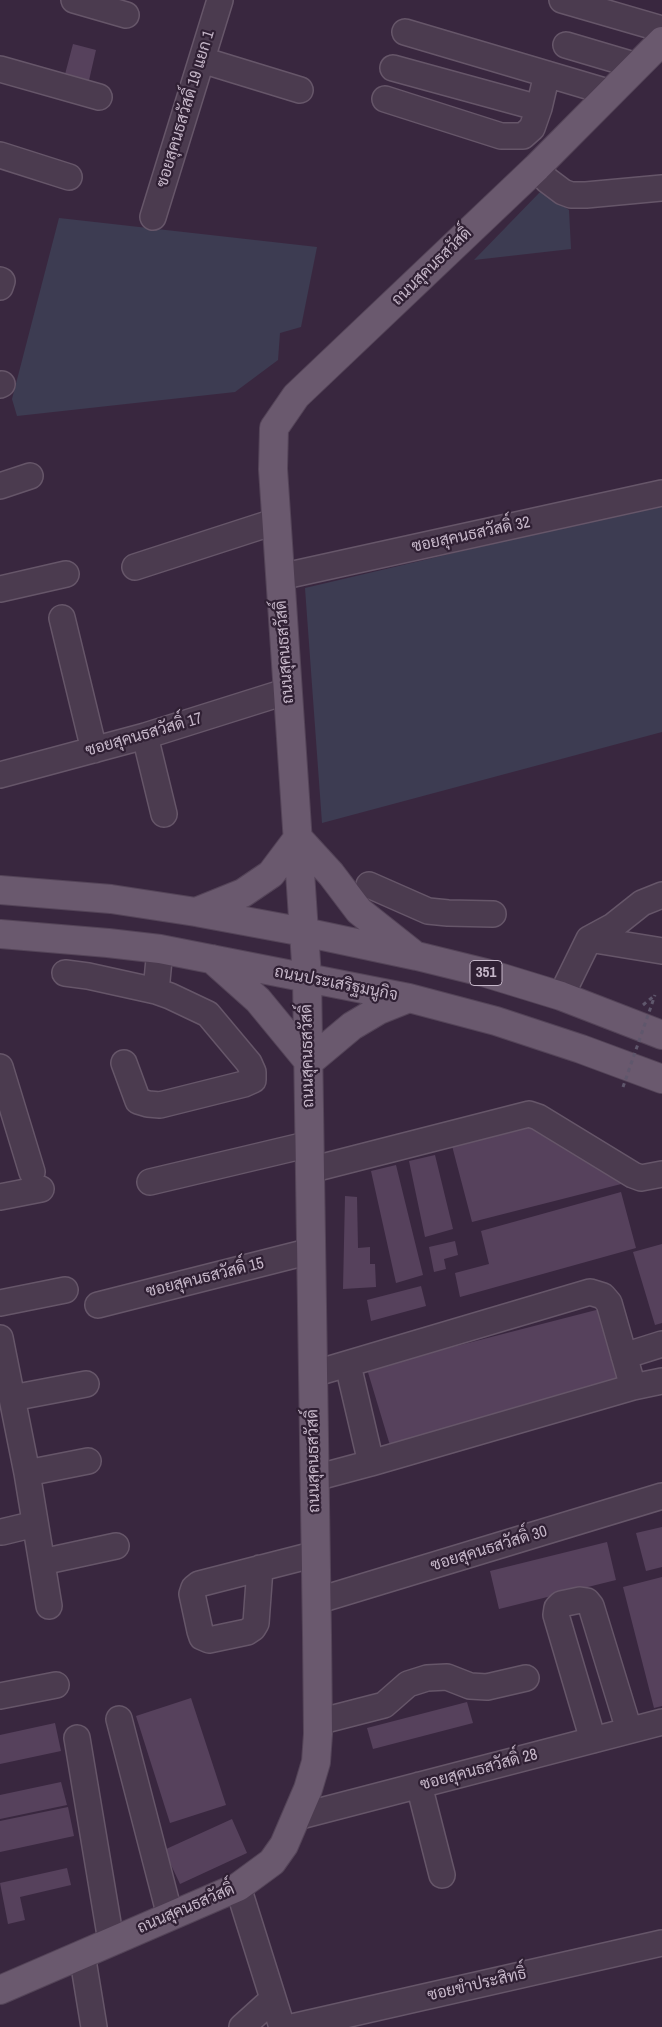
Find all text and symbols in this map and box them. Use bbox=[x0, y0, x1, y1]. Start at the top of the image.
street label: ซอยสุคนธสวัสดิ์ 19 แยก 1 bbox=[153, 28, 219, 190]
street label: ถนนสุคนธสวัสดิ์ bbox=[388, 224, 476, 310]
street label: ซอยสุคนธสวัสดิ์ 32 bbox=[410, 513, 532, 557]
street label: ถนนสุคนธสวัสดิ์ bbox=[272, 600, 298, 704]
street label: ซอยสุคนธสวัสดิ์ 17 bbox=[83, 709, 205, 761]
road number: 351 bbox=[470, 960, 502, 986]
street label: ถนนประเสริฐมนูกิจ bbox=[273, 963, 399, 1005]
street label: ถนนสุคนธสวัสดิ์ bbox=[297, 1004, 319, 1108]
street label: ซอยสุคนธสวัสดิ์ 15 bbox=[144, 1254, 266, 1302]
street label: ถนนสุคนธสวัสดิ์ bbox=[303, 1409, 325, 1513]
street label: ซอยสุคนธสวัสดิ์ 30 bbox=[429, 1522, 549, 1576]
street label: ซอยสุคนธสวัสดิ์ 28 bbox=[418, 1745, 540, 1795]
street label: ถนนสุคนธสวัสดิ์ bbox=[135, 1880, 237, 1938]
street label: ซอยขำประสิทธิ์ bbox=[426, 1964, 528, 2006]

